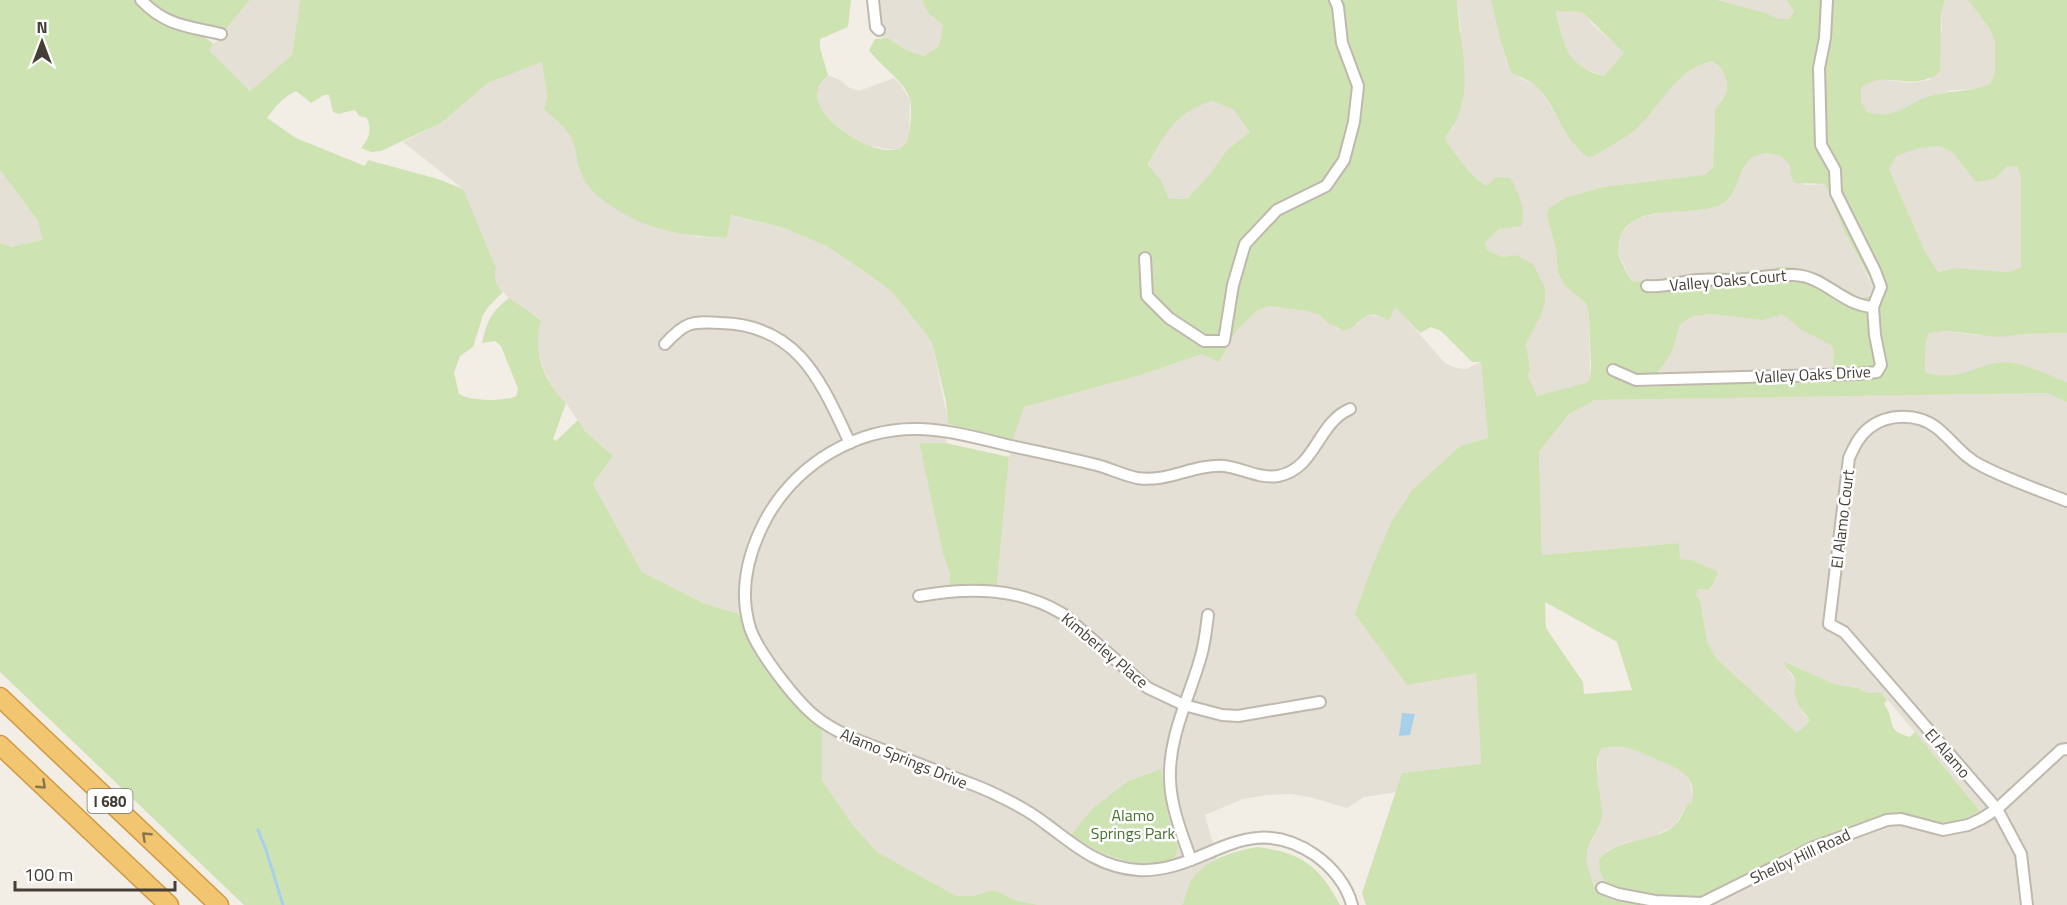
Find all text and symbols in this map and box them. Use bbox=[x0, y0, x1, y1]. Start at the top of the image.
north arrow bbox=[12, 12, 72, 72]
text: N bbox=[36, 15, 48, 39]
street label: Valley Oaks Court bbox=[1669, 263, 1788, 297]
street label: Valley Oaks Drive bbox=[1755, 359, 1871, 389]
street label: El Alamo Court bbox=[1824, 468, 1860, 570]
street label: Kimberley Place bbox=[1056, 606, 1154, 694]
street label: Alamo Springs Drive bbox=[837, 721, 971, 795]
street label: El Alamo bbox=[1920, 723, 1976, 783]
one-way arrow bbox=[35, 778, 46, 789]
road number: I 680 bbox=[88, 789, 132, 813]
park label: Alamo Springs Park bbox=[1091, 803, 1176, 845]
street label: Shelby Hill Road bbox=[1746, 822, 1854, 890]
one-way arrow bbox=[143, 832, 153, 843]
scale bar bbox=[15, 854, 176, 892]
text: 100 m bbox=[24, 861, 73, 888]

